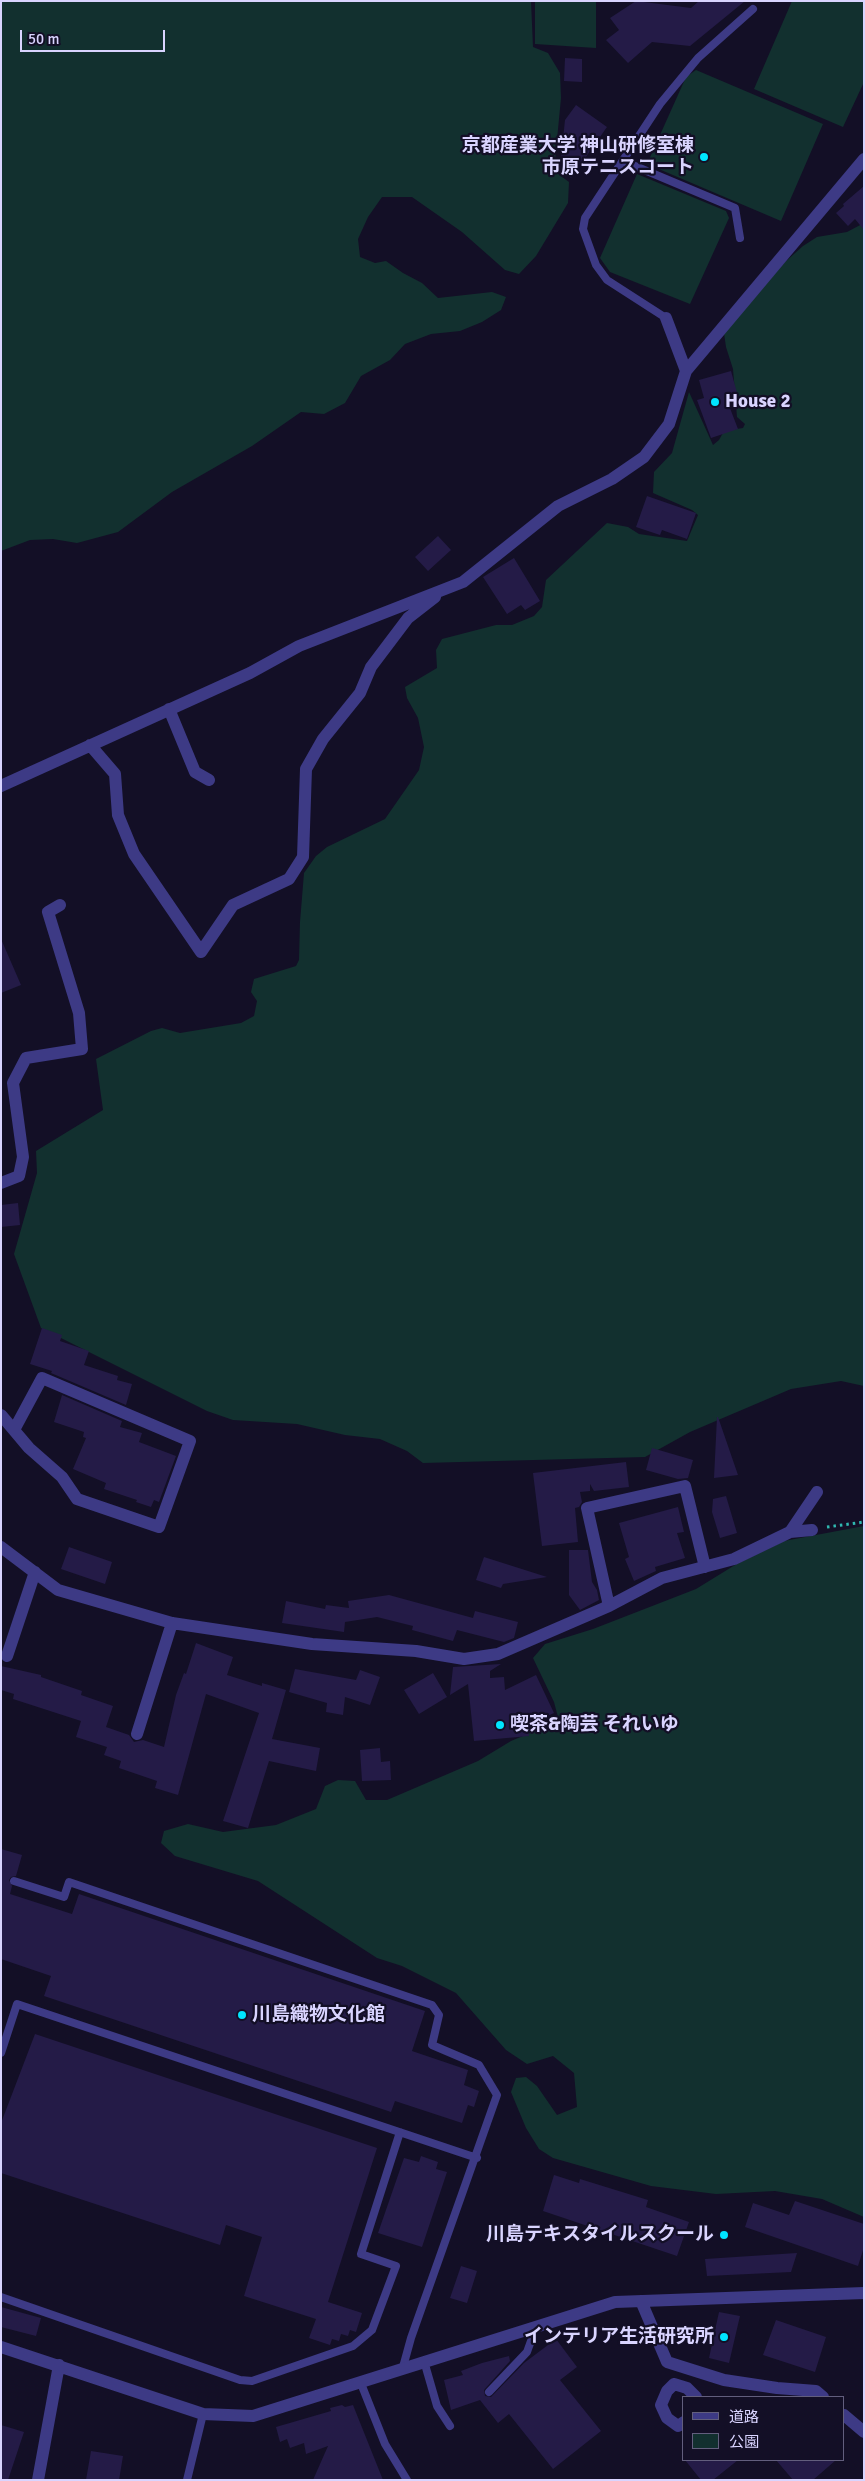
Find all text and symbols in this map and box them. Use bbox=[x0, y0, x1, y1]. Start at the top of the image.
scale bar bbox=[22, 20, 168, 52]
text: 50 m bbox=[28, 30, 59, 48]
place label: 京都産業大学 神山研修室棟 市原テニスコート bbox=[462, 135, 694, 179]
marker: 京都産業大学 神山研修室棟 市原テニスコート bbox=[698, 151, 710, 163]
place label: House 2 bbox=[725, 391, 791, 413]
marker: House 2 bbox=[709, 396, 721, 408]
place label: 喫茶&陶芸 それいゆ bbox=[510, 1714, 679, 1736]
marker: 喫茶&陶芸 それいゆ bbox=[494, 1719, 506, 1731]
place label: 川島織物文化館 bbox=[252, 2004, 385, 2026]
marker: 川島織物文化館 bbox=[236, 2009, 248, 2021]
place label: 川島テキスタイルスクール bbox=[486, 2224, 714, 2246]
marker: 川島テキスタイルスクール bbox=[718, 2229, 730, 2241]
place label: インテリア生活研究所 bbox=[524, 2326, 714, 2348]
marker: インテリア生活研究所 bbox=[718, 2331, 730, 2343]
legend bbox=[682, 2396, 845, 2461]
text: 道路 bbox=[729, 2408, 759, 2426]
text: 公園 bbox=[729, 2433, 759, 2451]

